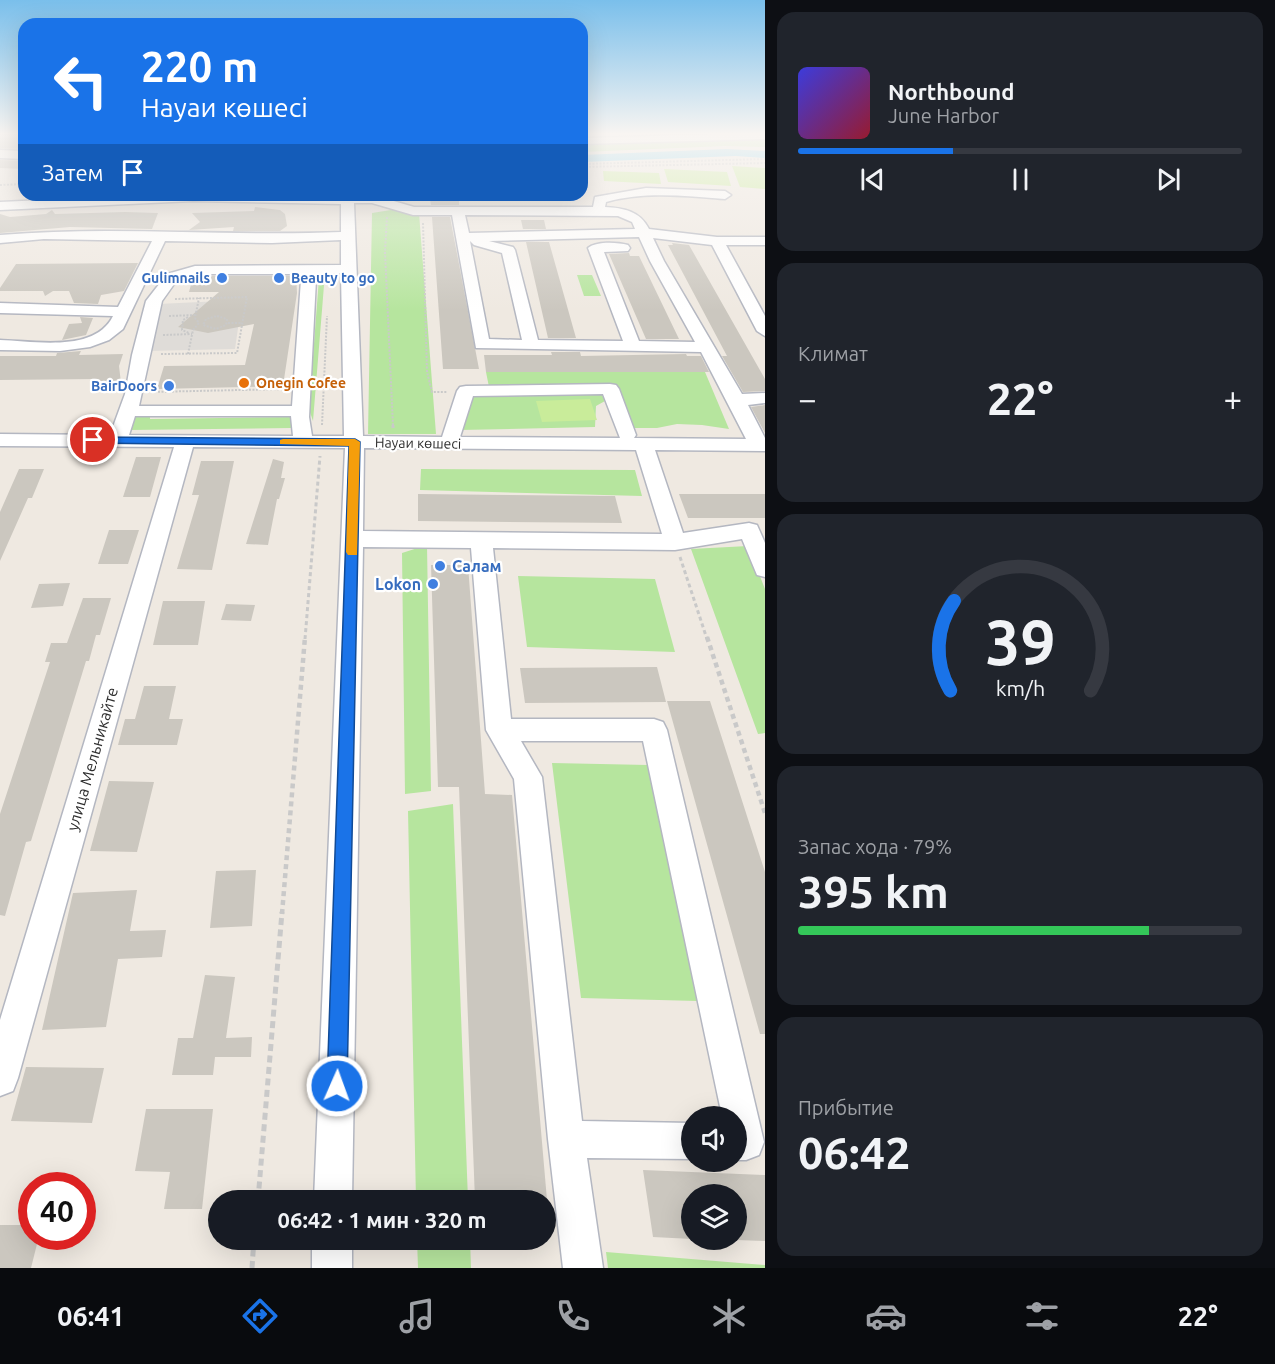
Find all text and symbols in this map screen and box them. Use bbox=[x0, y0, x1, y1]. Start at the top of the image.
icon: left bbox=[42, 42, 120, 120]
text: 220 m bbox=[141, 43, 258, 90]
text: Northbound bbox=[888, 79, 1014, 104]
text: Науаи көшесі bbox=[141, 92, 308, 122]
text: June Harbor bbox=[888, 104, 999, 127]
icon: arrive bbox=[116, 156, 149, 189]
text: Затем bbox=[42, 160, 104, 185]
icon: previous bbox=[856, 163, 889, 196]
icon: pause bbox=[1004, 163, 1037, 196]
icon: next bbox=[1152, 163, 1185, 196]
place label: Gulimnails bbox=[141, 270, 210, 286]
place label: Beauty to go bbox=[291, 270, 375, 286]
marker: Gulimnails bbox=[215, 271, 229, 285]
marker: Beauty to go bbox=[272, 271, 286, 285]
text: Климат bbox=[798, 342, 868, 365]
text: 22° bbox=[987, 373, 1053, 424]
place label: Onegin Cofee bbox=[256, 375, 346, 391]
marker: Onegin Cofee bbox=[237, 376, 251, 390]
place label: BairDoors bbox=[91, 378, 157, 394]
marker: BairDoors bbox=[162, 379, 176, 393]
text: − bbox=[798, 380, 817, 417]
text: + bbox=[1223, 380, 1242, 417]
pin bbox=[67, 414, 118, 465]
icon: arrive bbox=[76, 423, 109, 456]
street label: Науаи көшесі bbox=[375, 434, 461, 452]
place label: Салам bbox=[452, 557, 502, 575]
marker: Салам bbox=[433, 559, 447, 573]
place label: Lokon bbox=[375, 575, 421, 593]
marker: Lokon bbox=[426, 577, 440, 591]
text: 39 bbox=[985, 607, 1055, 677]
text: km/h bbox=[995, 676, 1045, 700]
street label: улица Мельникайте bbox=[63, 685, 121, 833]
text: Запас хода · 79% bbox=[798, 835, 952, 858]
text: 395 km bbox=[798, 866, 949, 917]
position arrow bbox=[305, 1054, 369, 1118]
text: Прибытие bbox=[798, 1096, 894, 1119]
map controls bbox=[681, 1106, 747, 1250]
button: sound bbox=[681, 1106, 747, 1172]
text: 06:42 bbox=[798, 1127, 911, 1178]
speed limit sign: 40 bbox=[18, 1172, 96, 1250]
button: layers bbox=[681, 1184, 747, 1250]
text: 06:42 · 1 мин · 320 m bbox=[278, 1207, 486, 1232]
icon: directions bbox=[239, 1295, 281, 1337]
icon: music bbox=[396, 1295, 438, 1337]
icon: phone bbox=[552, 1295, 594, 1337]
icon: climate bbox=[708, 1295, 750, 1337]
icon: car bbox=[865, 1295, 907, 1337]
icon: filters bbox=[1021, 1295, 1063, 1337]
text: 06:41 bbox=[57, 1301, 125, 1331]
text: 22° bbox=[1178, 1301, 1218, 1331]

